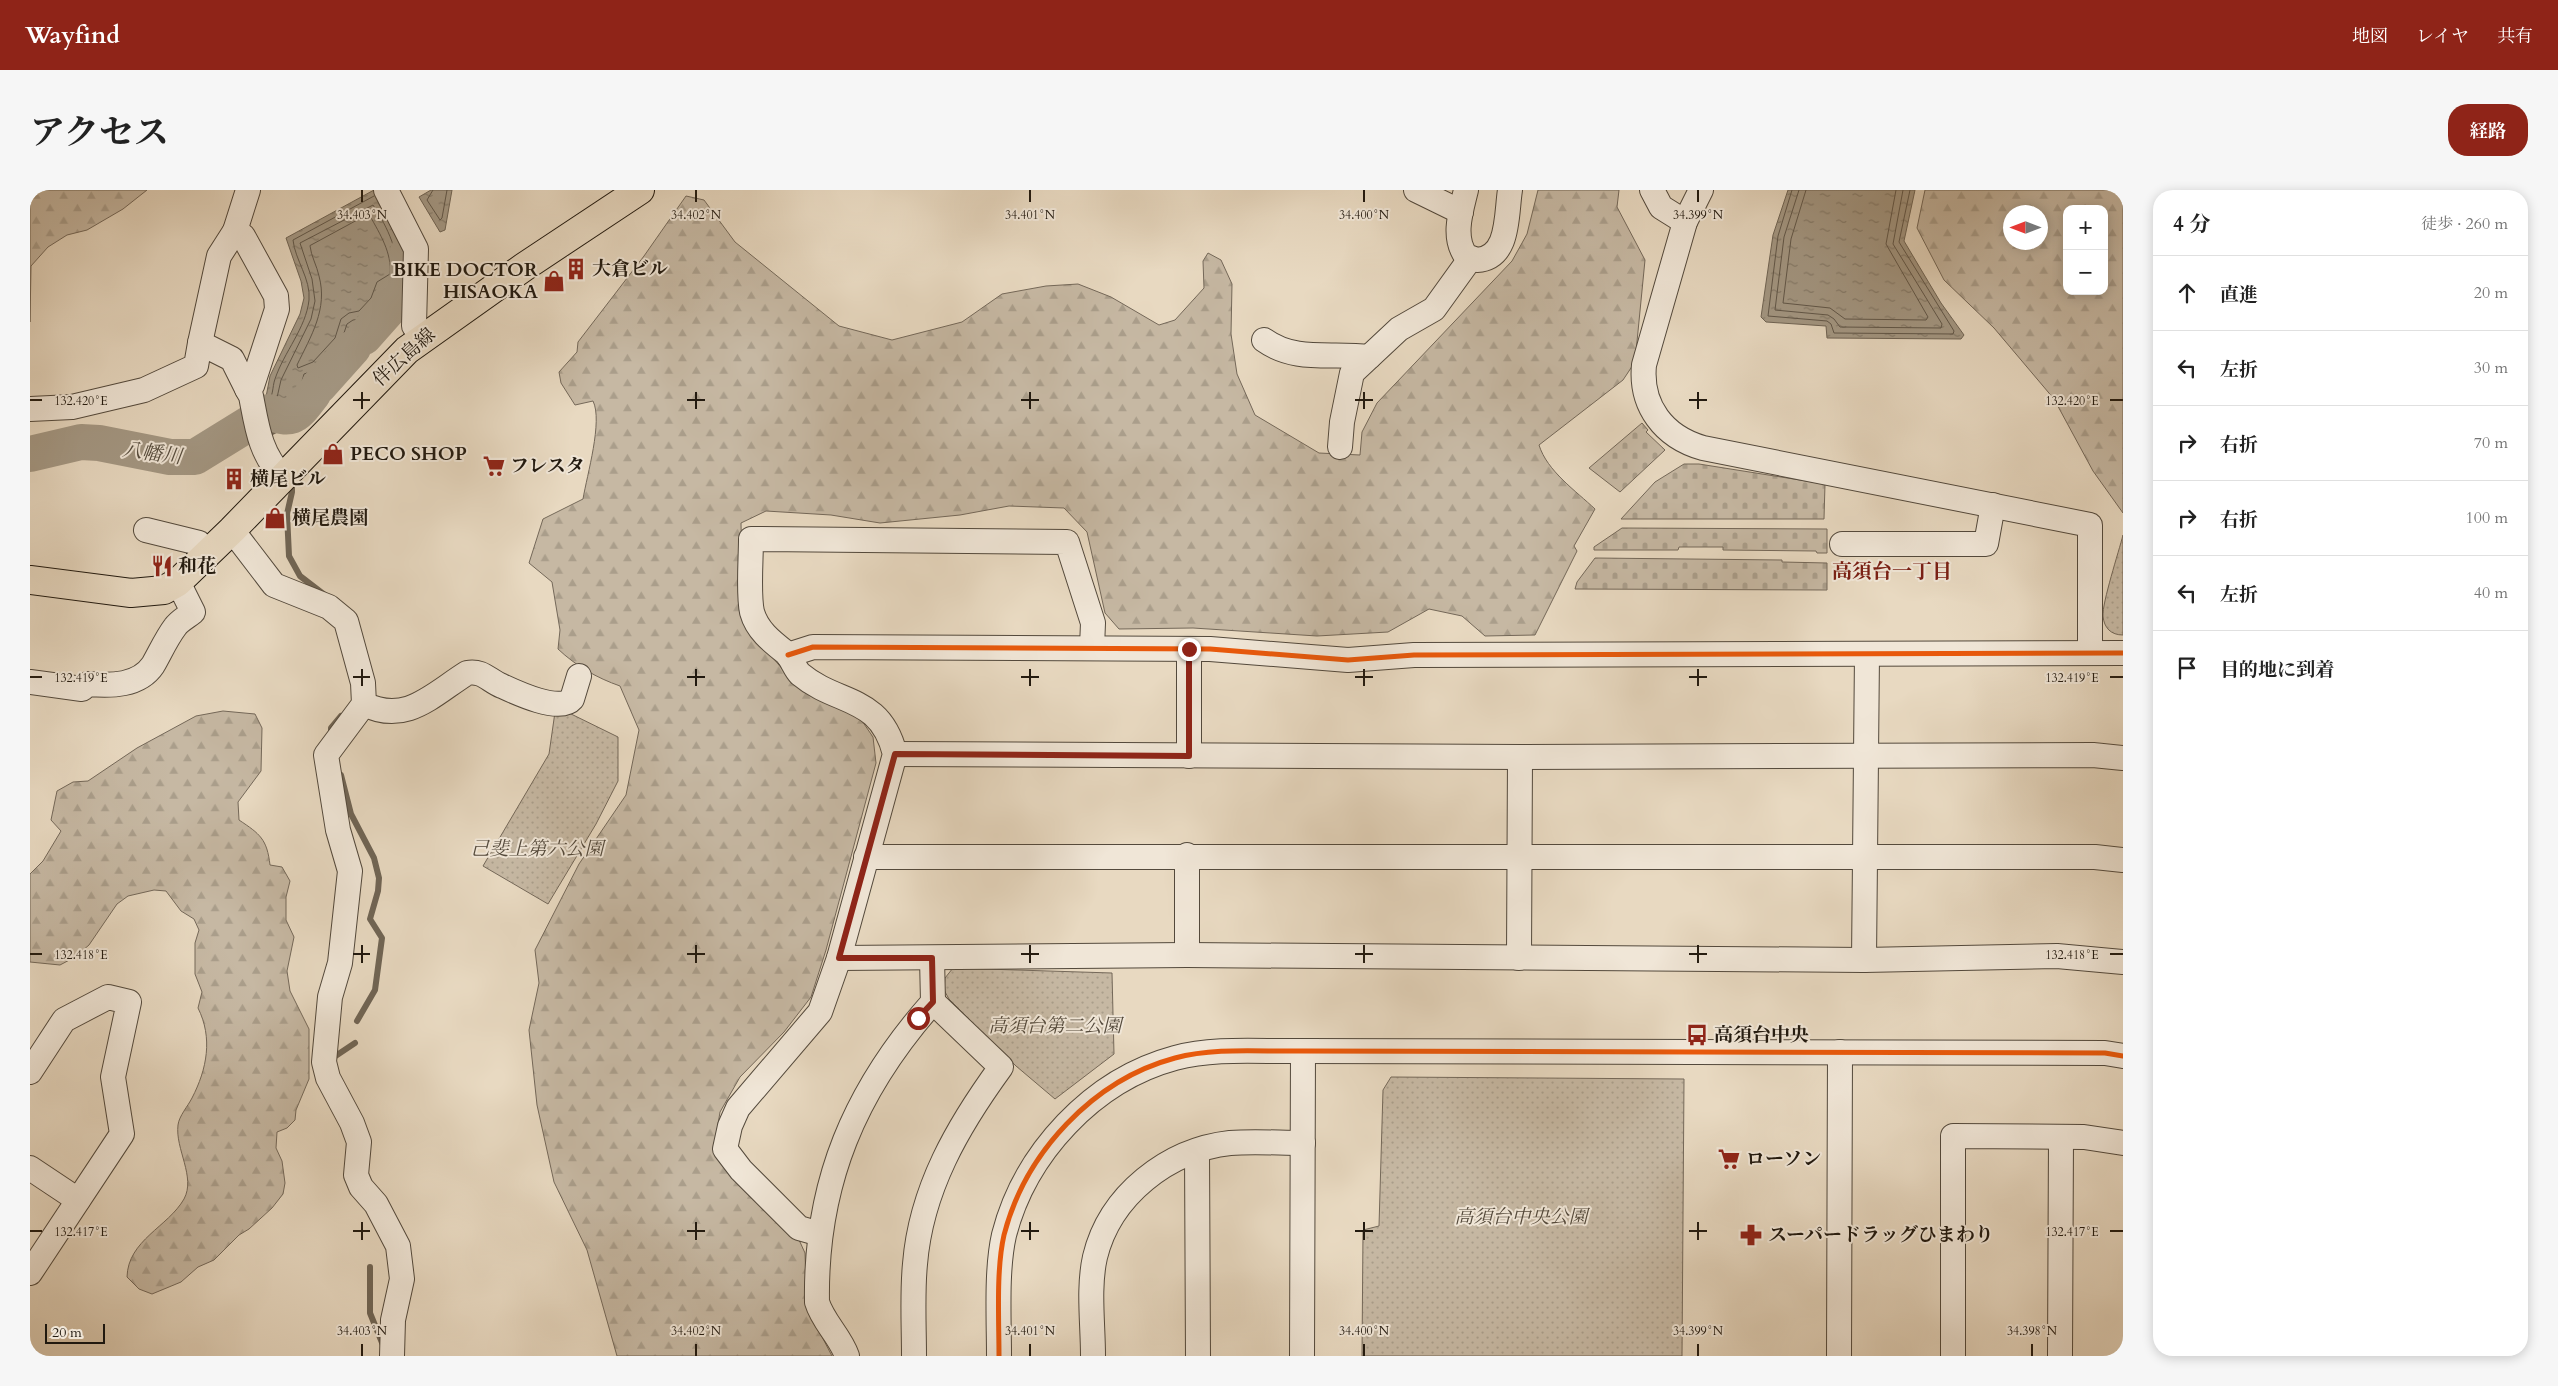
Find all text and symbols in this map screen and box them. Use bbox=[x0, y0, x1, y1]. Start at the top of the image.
text: Wayfind bbox=[25, 19, 120, 52]
text: 地図 bbox=[2352, 24, 2388, 49]
text: レイヤ bbox=[2416, 24, 2469, 49]
text: 共有 bbox=[2497, 24, 2533, 49]
button: 経路 bbox=[2448, 104, 2528, 156]
text: アクセス bbox=[30, 109, 169, 157]
north arrow bbox=[2003, 205, 2048, 250]
map controls bbox=[2063, 205, 2108, 295]
button: + bbox=[2063, 205, 2108, 250]
text: 34.403°N bbox=[337, 207, 388, 223]
text: 34.402°N bbox=[671, 207, 722, 223]
text: 34.401°N bbox=[1005, 207, 1056, 223]
text: 34.400°N bbox=[1339, 207, 1390, 223]
text: 34.399°N bbox=[1673, 207, 1724, 223]
text: 4 分 bbox=[2173, 210, 2210, 239]
text: 徒歩 · 260 m bbox=[2421, 213, 2508, 235]
button: − bbox=[2063, 250, 2108, 295]
building icon: 大倉ビル bbox=[563, 256, 589, 282]
place label: 大倉ビル bbox=[592, 256, 668, 282]
place label: BIKE DOCTOR HISAOKA bbox=[392, 257, 539, 305]
shop icon: BIKE DOCTOR HISAOKA bbox=[541, 268, 567, 294]
icon: ahead bbox=[2173, 279, 2201, 307]
text: 直進 bbox=[2220, 282, 2258, 308]
text: 20 m bbox=[2474, 282, 2508, 304]
street label: 伴広島線 bbox=[367, 322, 441, 392]
icon: left bbox=[2173, 354, 2201, 382]
text: 左折 bbox=[2220, 357, 2258, 383]
text: 30 m bbox=[2474, 357, 2508, 379]
text: 132.420°E bbox=[54, 393, 108, 409]
text: 132.420°E bbox=[2045, 393, 2099, 409]
icon: right bbox=[2173, 429, 2201, 457]
text: 右折 bbox=[2220, 432, 2258, 458]
text: 70 m bbox=[2474, 432, 2508, 454]
water label: 八幡川 bbox=[121, 436, 185, 470]
shop icon: PECO SHOP bbox=[320, 441, 346, 467]
place label: PECO SHOP bbox=[350, 441, 467, 467]
supermarket icon: フレスタ bbox=[481, 453, 507, 479]
place label: フレスタ bbox=[510, 453, 585, 479]
building icon: 横尾ビル bbox=[221, 466, 247, 492]
place label: 横尾ビル bbox=[250, 466, 326, 492]
icon: right bbox=[2173, 504, 2201, 532]
shop icon: 横尾農園 bbox=[262, 505, 288, 531]
place label: 横尾農園 bbox=[292, 505, 368, 531]
text: 右折 bbox=[2220, 507, 2258, 533]
text: 100 m bbox=[2466, 507, 2508, 529]
restaurant icon: 和花 bbox=[149, 553, 175, 579]
place label: 和花 bbox=[178, 553, 216, 579]
district label: 高須台一丁目 bbox=[1832, 558, 1952, 585]
icon: left bbox=[2173, 579, 2201, 607]
text: 左折 bbox=[2220, 582, 2258, 608]
text: 40 m bbox=[2474, 582, 2508, 604]
route end bbox=[1178, 638, 1201, 661]
icon: arrive bbox=[2173, 654, 2201, 682]
text: 目的地に到着 bbox=[2220, 657, 2334, 683]
text: 132.419°E bbox=[54, 670, 108, 686]
text: 132.419°E bbox=[2045, 670, 2099, 686]
park label: 己斐上第六公園 bbox=[470, 836, 606, 862]
text: 132.418°E bbox=[54, 947, 108, 963]
text: 132.418°E bbox=[2045, 947, 2099, 963]
route start bbox=[907, 1007, 930, 1030]
park label: 高須台第二公園 bbox=[988, 1013, 1124, 1039]
bus stop icon: 高須台中央 bbox=[1684, 1022, 1710, 1048]
place label: 高須台中央 bbox=[1714, 1022, 1809, 1048]
supermarket icon: ローソン bbox=[1716, 1146, 1742, 1172]
place label: ローソン bbox=[1746, 1146, 1821, 1172]
park label: 高須台中央公園 bbox=[1454, 1204, 1590, 1230]
pharmacy icon: スーパードラッグひまわり bbox=[1738, 1222, 1764, 1248]
place label: スーパードラッグひまわり bbox=[1768, 1222, 1994, 1248]
text: 132.417°E bbox=[54, 1224, 108, 1240]
text: 132.417°E bbox=[2045, 1224, 2099, 1240]
scale bar bbox=[45, 1321, 105, 1344]
text: 20 m bbox=[52, 1323, 82, 1342]
text: 34.403°N bbox=[337, 1323, 388, 1339]
text: 34.402°N bbox=[671, 1323, 722, 1339]
text: 34.401°N bbox=[1005, 1323, 1056, 1339]
text: 34.400°N bbox=[1339, 1323, 1390, 1339]
text: 34.399°N bbox=[1673, 1323, 1724, 1339]
text: 34.398°N bbox=[2007, 1323, 2058, 1339]

